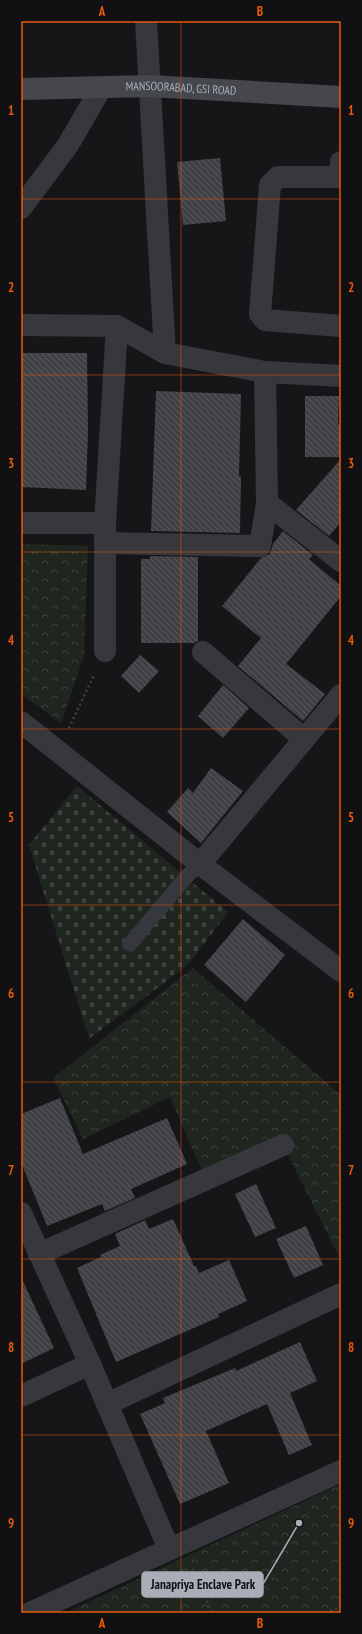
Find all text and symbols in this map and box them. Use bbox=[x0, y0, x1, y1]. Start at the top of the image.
text: A bbox=[98, 3, 106, 20]
text: B bbox=[257, 3, 263, 20]
street label: MANSOORABAD, GSI ROAD bbox=[125, 78, 237, 98]
text: 1 bbox=[8, 102, 14, 119]
text: 1 bbox=[348, 102, 354, 119]
text: 2 bbox=[8, 279, 14, 296]
text: 2 bbox=[348, 279, 354, 296]
text: 3 bbox=[8, 455, 14, 472]
text: 3 bbox=[348, 455, 354, 472]
text: 4 bbox=[8, 632, 15, 649]
text: 4 bbox=[348, 632, 355, 649]
text: 5 bbox=[8, 809, 14, 826]
text: 5 bbox=[348, 809, 354, 826]
text: 6 bbox=[8, 985, 14, 1002]
text: 6 bbox=[348, 985, 354, 1002]
text: 7 bbox=[8, 1162, 14, 1179]
text: 7 bbox=[348, 1162, 354, 1179]
text: 8 bbox=[8, 1339, 14, 1356]
text: 8 bbox=[348, 1339, 354, 1356]
text: 9 bbox=[8, 1515, 14, 1532]
text: 9 bbox=[348, 1515, 354, 1532]
callout: Janapriya Enclave Park bbox=[142, 1572, 263, 1597]
text: Janapriya Enclave Park bbox=[150, 1576, 256, 1593]
text: A bbox=[98, 1615, 106, 1632]
text: B bbox=[257, 1615, 263, 1632]

